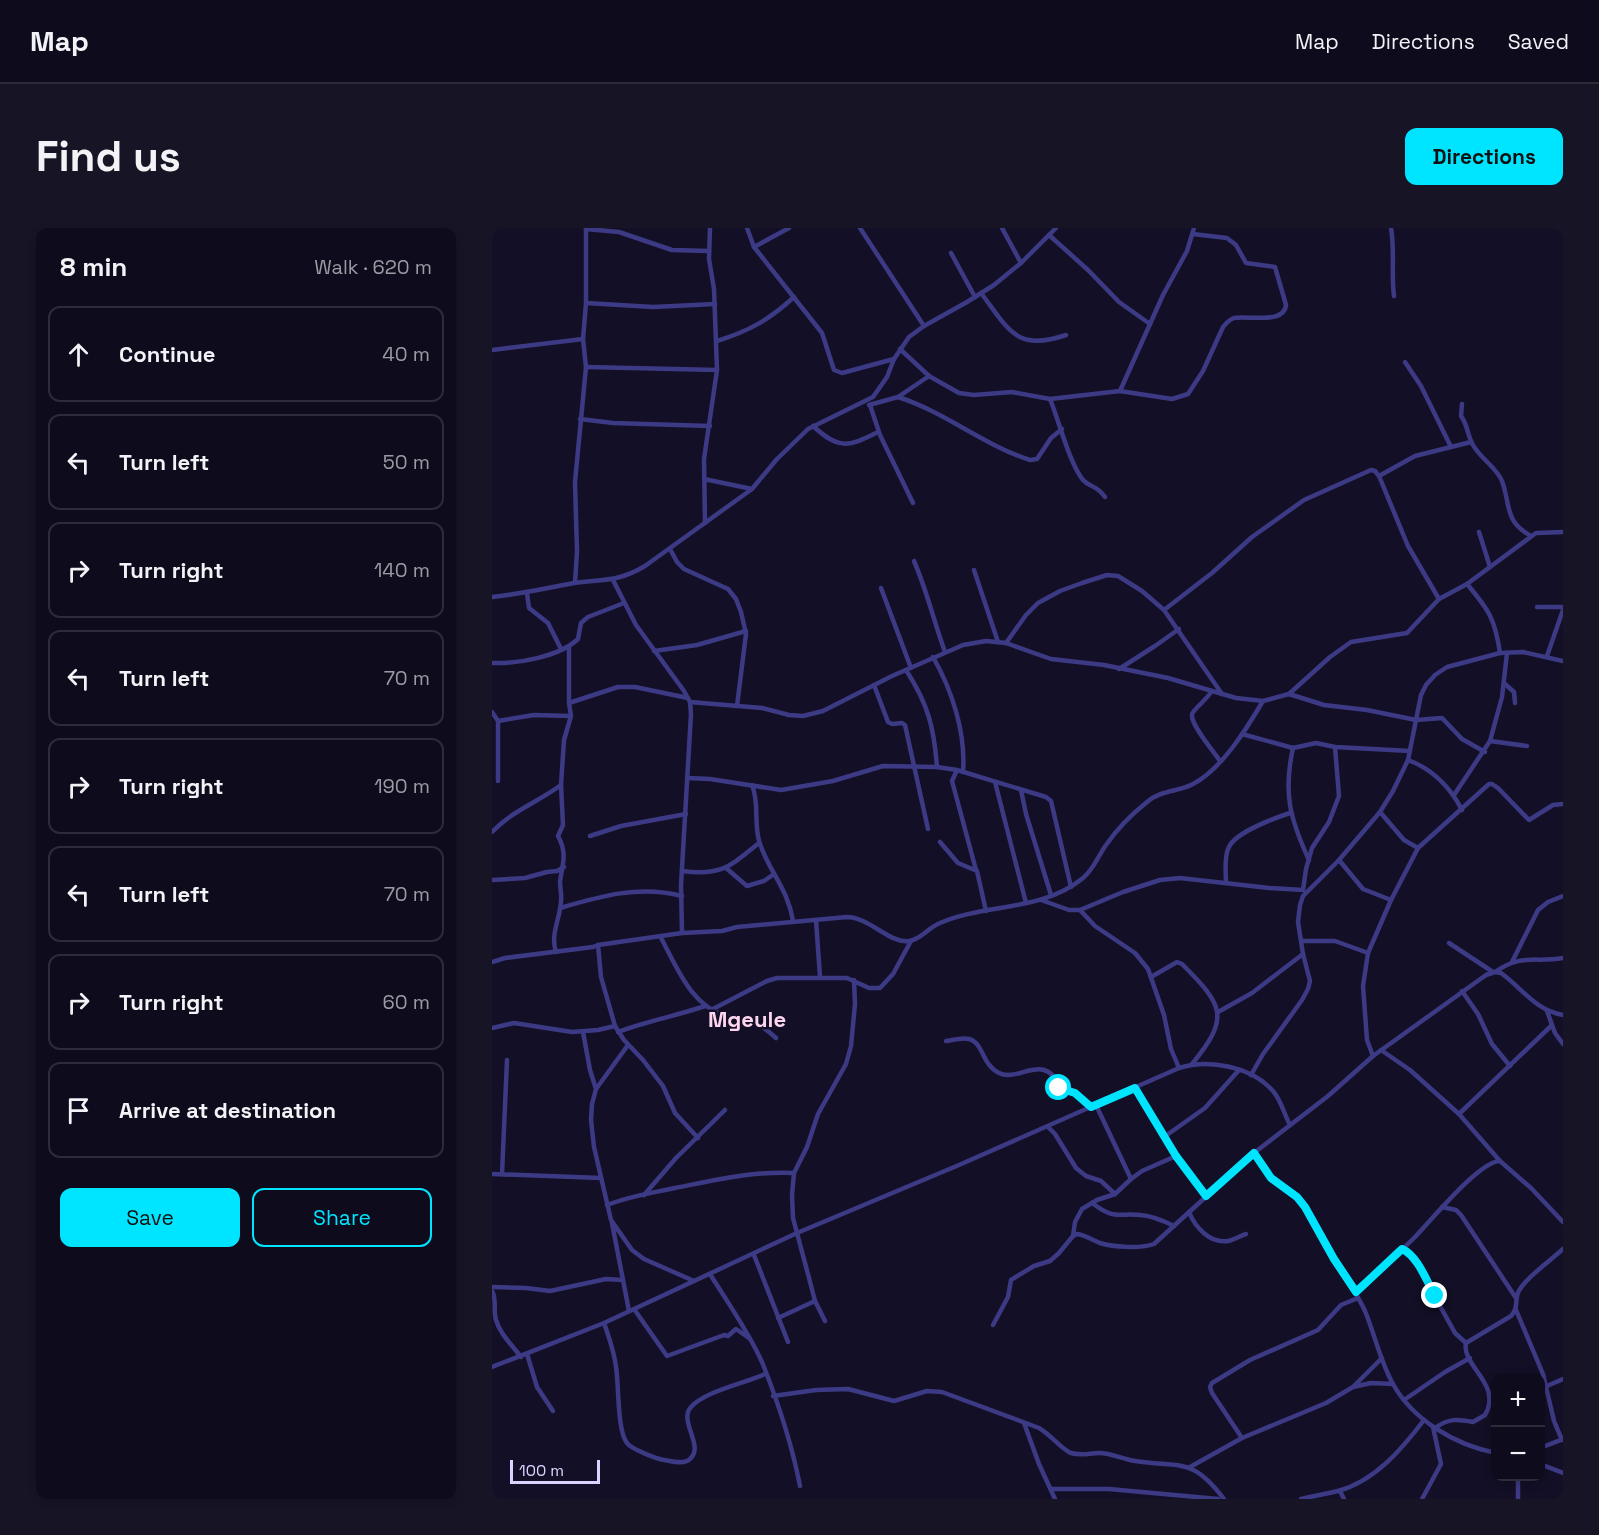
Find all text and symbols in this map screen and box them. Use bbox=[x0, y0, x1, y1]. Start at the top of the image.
text: Map bbox=[30, 23, 89, 59]
text: Map bbox=[1295, 28, 1339, 55]
text: Directions bbox=[1372, 28, 1475, 55]
text: Saved bbox=[1508, 28, 1569, 55]
button: Directions bbox=[1405, 128, 1563, 185]
text: Find us bbox=[36, 130, 181, 183]
text: 8 min bbox=[60, 250, 127, 284]
text: Walk · 620 m bbox=[314, 254, 432, 280]
icon: ahead bbox=[62, 338, 95, 371]
text: Continue bbox=[119, 340, 215, 368]
text: 40 m bbox=[382, 341, 430, 367]
icon: left bbox=[62, 446, 95, 479]
text: Turn left bbox=[119, 448, 209, 476]
text: 50 m bbox=[383, 449, 430, 475]
icon: right bbox=[62, 554, 95, 587]
text: Turn right bbox=[119, 556, 224, 584]
text: 140 m bbox=[374, 557, 430, 583]
icon: left bbox=[62, 662, 95, 695]
text: Turn left bbox=[119, 664, 209, 692]
text: 70 m bbox=[384, 665, 430, 691]
icon: right bbox=[62, 770, 95, 803]
text: Turn right bbox=[119, 772, 224, 800]
text: 190 m bbox=[374, 773, 430, 799]
icon: left bbox=[62, 878, 95, 911]
text: Turn left bbox=[119, 880, 209, 908]
text: 70 m bbox=[384, 881, 430, 907]
icon: right bbox=[62, 986, 95, 1019]
text: Turn right bbox=[119, 988, 224, 1016]
text: 60 m bbox=[383, 989, 430, 1015]
district label: Mgeule bbox=[708, 1005, 786, 1033]
route start bbox=[1045, 1074, 1071, 1100]
icon: arrive bbox=[62, 1094, 95, 1127]
text: Arrive at destination bbox=[119, 1096, 336, 1124]
button: Save bbox=[60, 1188, 240, 1247]
button: Share bbox=[252, 1188, 432, 1247]
route end bbox=[1421, 1282, 1447, 1308]
map controls bbox=[1491, 1373, 1545, 1481]
button: + bbox=[1491, 1373, 1545, 1427]
button: − bbox=[1491, 1427, 1545, 1481]
scale bar bbox=[510, 1457, 600, 1484]
text: 100 m bbox=[519, 1460, 564, 1481]

